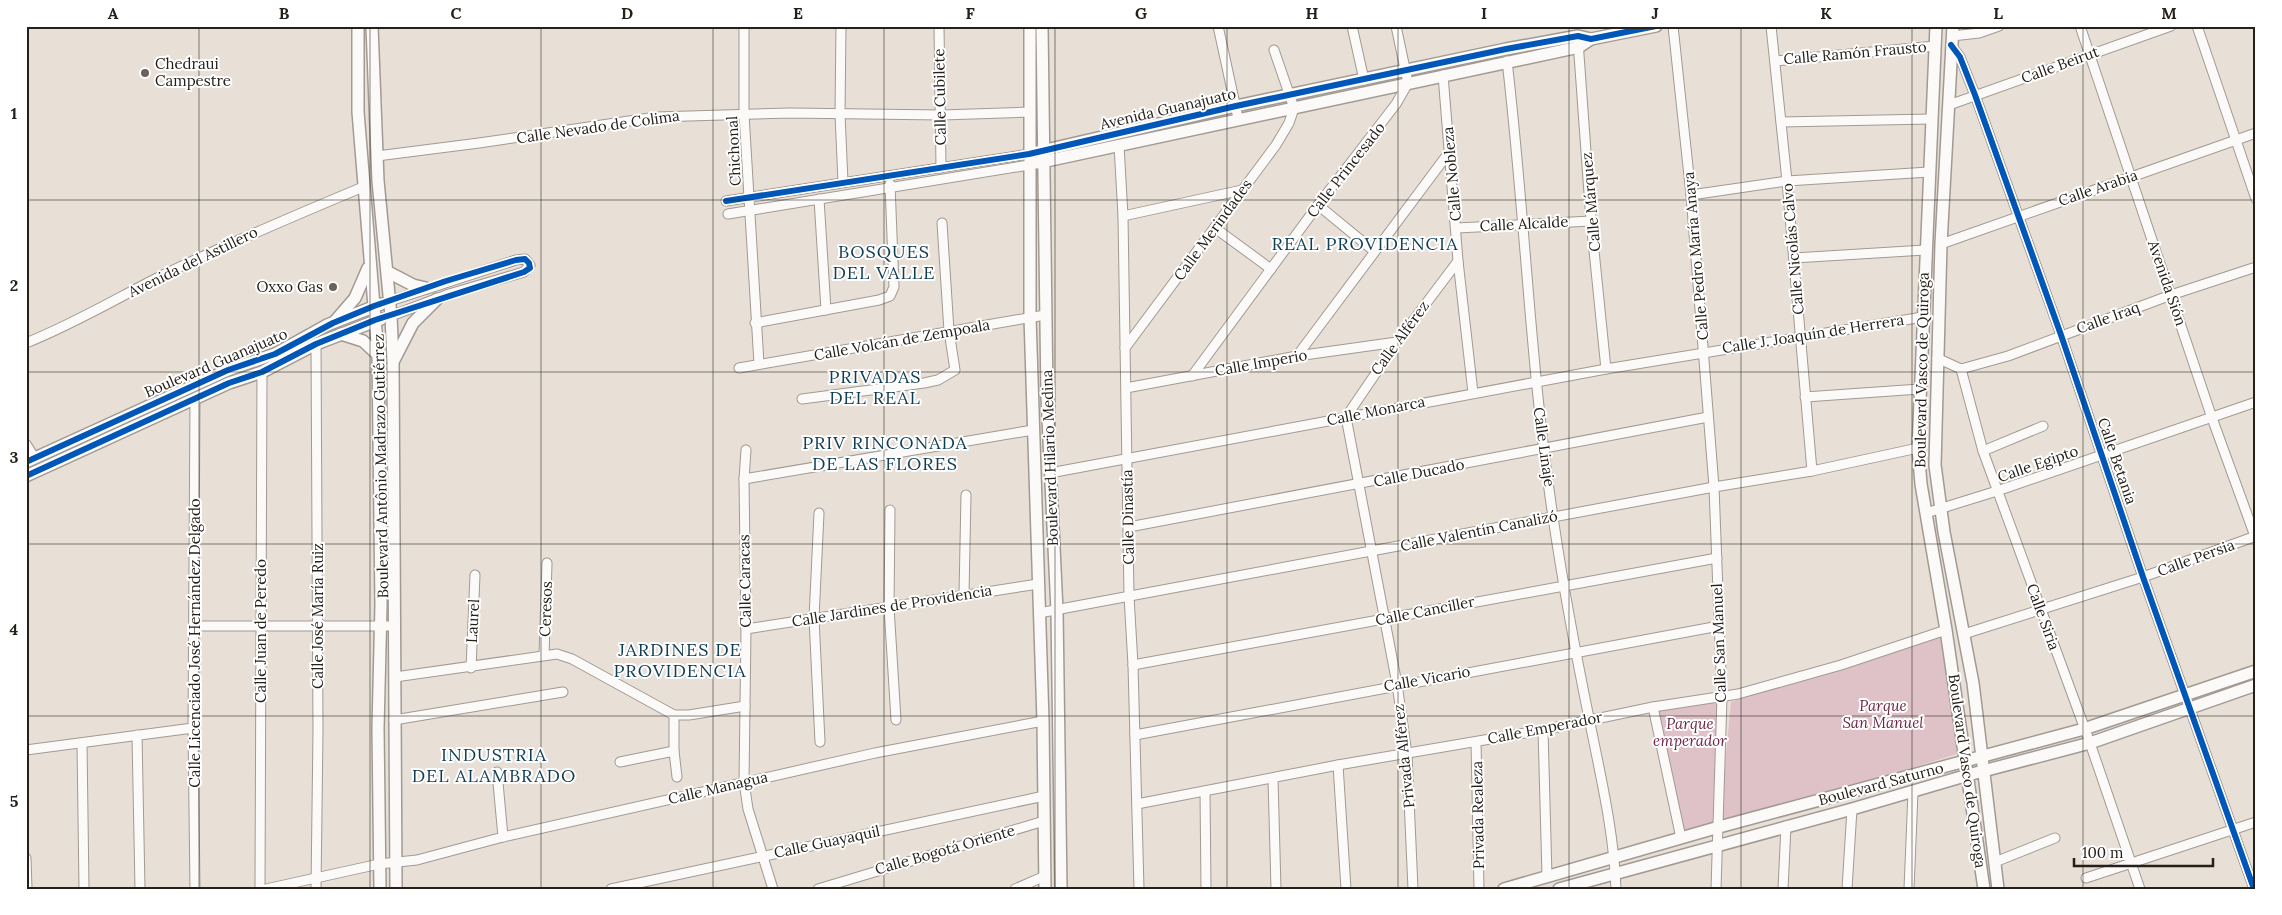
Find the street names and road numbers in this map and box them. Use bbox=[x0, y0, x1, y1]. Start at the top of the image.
street label: Calle Ramón Frausto bbox=[1783, 37, 1927, 68]
street label: Calle Beirut bbox=[2018, 42, 2102, 87]
street label: Calle Cubilete bbox=[929, 48, 950, 146]
street label: Avenida Guanajuato bbox=[1097, 84, 1238, 134]
street label: Calle Nevado de Colima bbox=[515, 106, 681, 147]
street label: Chichonal bbox=[722, 115, 745, 187]
street label: Calle Princesado bbox=[1302, 118, 1389, 221]
street label: Calle Nobleza bbox=[1438, 126, 1465, 222]
street label: Calle Márquez bbox=[1577, 152, 1604, 253]
street label: Calle Arabia bbox=[2056, 165, 2140, 210]
street label: Calle Pedro María Anaya bbox=[1679, 171, 1712, 341]
street label: Calle Merindades bbox=[1169, 175, 1256, 284]
street label: Calle Nicolás Calvo bbox=[1777, 182, 1808, 316]
street label: Calle Alcalde bbox=[1479, 212, 1569, 235]
street label: Avenida del Astillero bbox=[124, 222, 261, 302]
street label: Avenida Sión bbox=[2144, 237, 2191, 328]
street label: Boulevard Vasco de Quiroga bbox=[1910, 272, 1933, 468]
street label: Calle Alférez bbox=[1366, 297, 1433, 379]
street label: Calle Iraq bbox=[2074, 297, 2142, 338]
street label: Calle J. Joaquín de Herrera bbox=[1721, 310, 1905, 357]
street label: Calle Volcán de Zempoala bbox=[812, 315, 992, 364]
street label: Boulevard Guanajuato bbox=[141, 324, 290, 401]
street label: Boulevard Antônio Madrazo Gutiérrez bbox=[369, 333, 392, 599]
street label: Calle Imperio bbox=[1213, 345, 1309, 380]
street label: Boulevard Hilario Medina bbox=[1037, 369, 1062, 547]
street label: Calle Monarca bbox=[1325, 392, 1427, 429]
street label: Calle Linaje bbox=[1530, 406, 1559, 488]
street label: Calle Betania bbox=[2094, 415, 2141, 507]
street label: Calle Egipto bbox=[1995, 441, 2081, 486]
street label: Calle Ducado bbox=[1372, 454, 1466, 491]
street label: Calle Dinastía bbox=[1117, 469, 1138, 565]
street label: Calle Licenciado José Hernández Delgado bbox=[185, 498, 204, 788]
street label: Calle Valentín Canalizó bbox=[1399, 506, 1559, 555]
street label: Calle Caracas bbox=[734, 534, 755, 628]
street label: Calle Persia bbox=[2155, 535, 2237, 580]
street label: Calle José María Ruiz bbox=[308, 543, 327, 689]
street label: Calle Juan de Peredo bbox=[251, 559, 270, 703]
street label: Calle Jardines de Providencia bbox=[790, 580, 994, 631]
street label: Ceresos bbox=[535, 581, 556, 637]
street label: Calle Siria bbox=[2023, 581, 2064, 653]
street label: Calle San Manuel bbox=[1707, 583, 1730, 703]
street label: Calle Canciller bbox=[1374, 591, 1477, 629]
street label: Laurel bbox=[462, 598, 483, 644]
street label: Calle Vicario bbox=[1382, 662, 1472, 695]
street label: Boulevard Vasco de Quiroga bbox=[1944, 673, 1991, 869]
street label: Privada Alférez bbox=[1389, 703, 1418, 809]
street label: Calle Emperador bbox=[1486, 707, 1604, 748]
street label: Boulevard Saturno bbox=[1816, 758, 1946, 809]
street label: Privada Realeza bbox=[1467, 760, 1488, 869]
street label: Calle Managua bbox=[666, 767, 770, 808]
street label: Calle Bogotá Oriente bbox=[873, 820, 1017, 879]
street label: Calle Guayaquil bbox=[772, 821, 882, 862]

